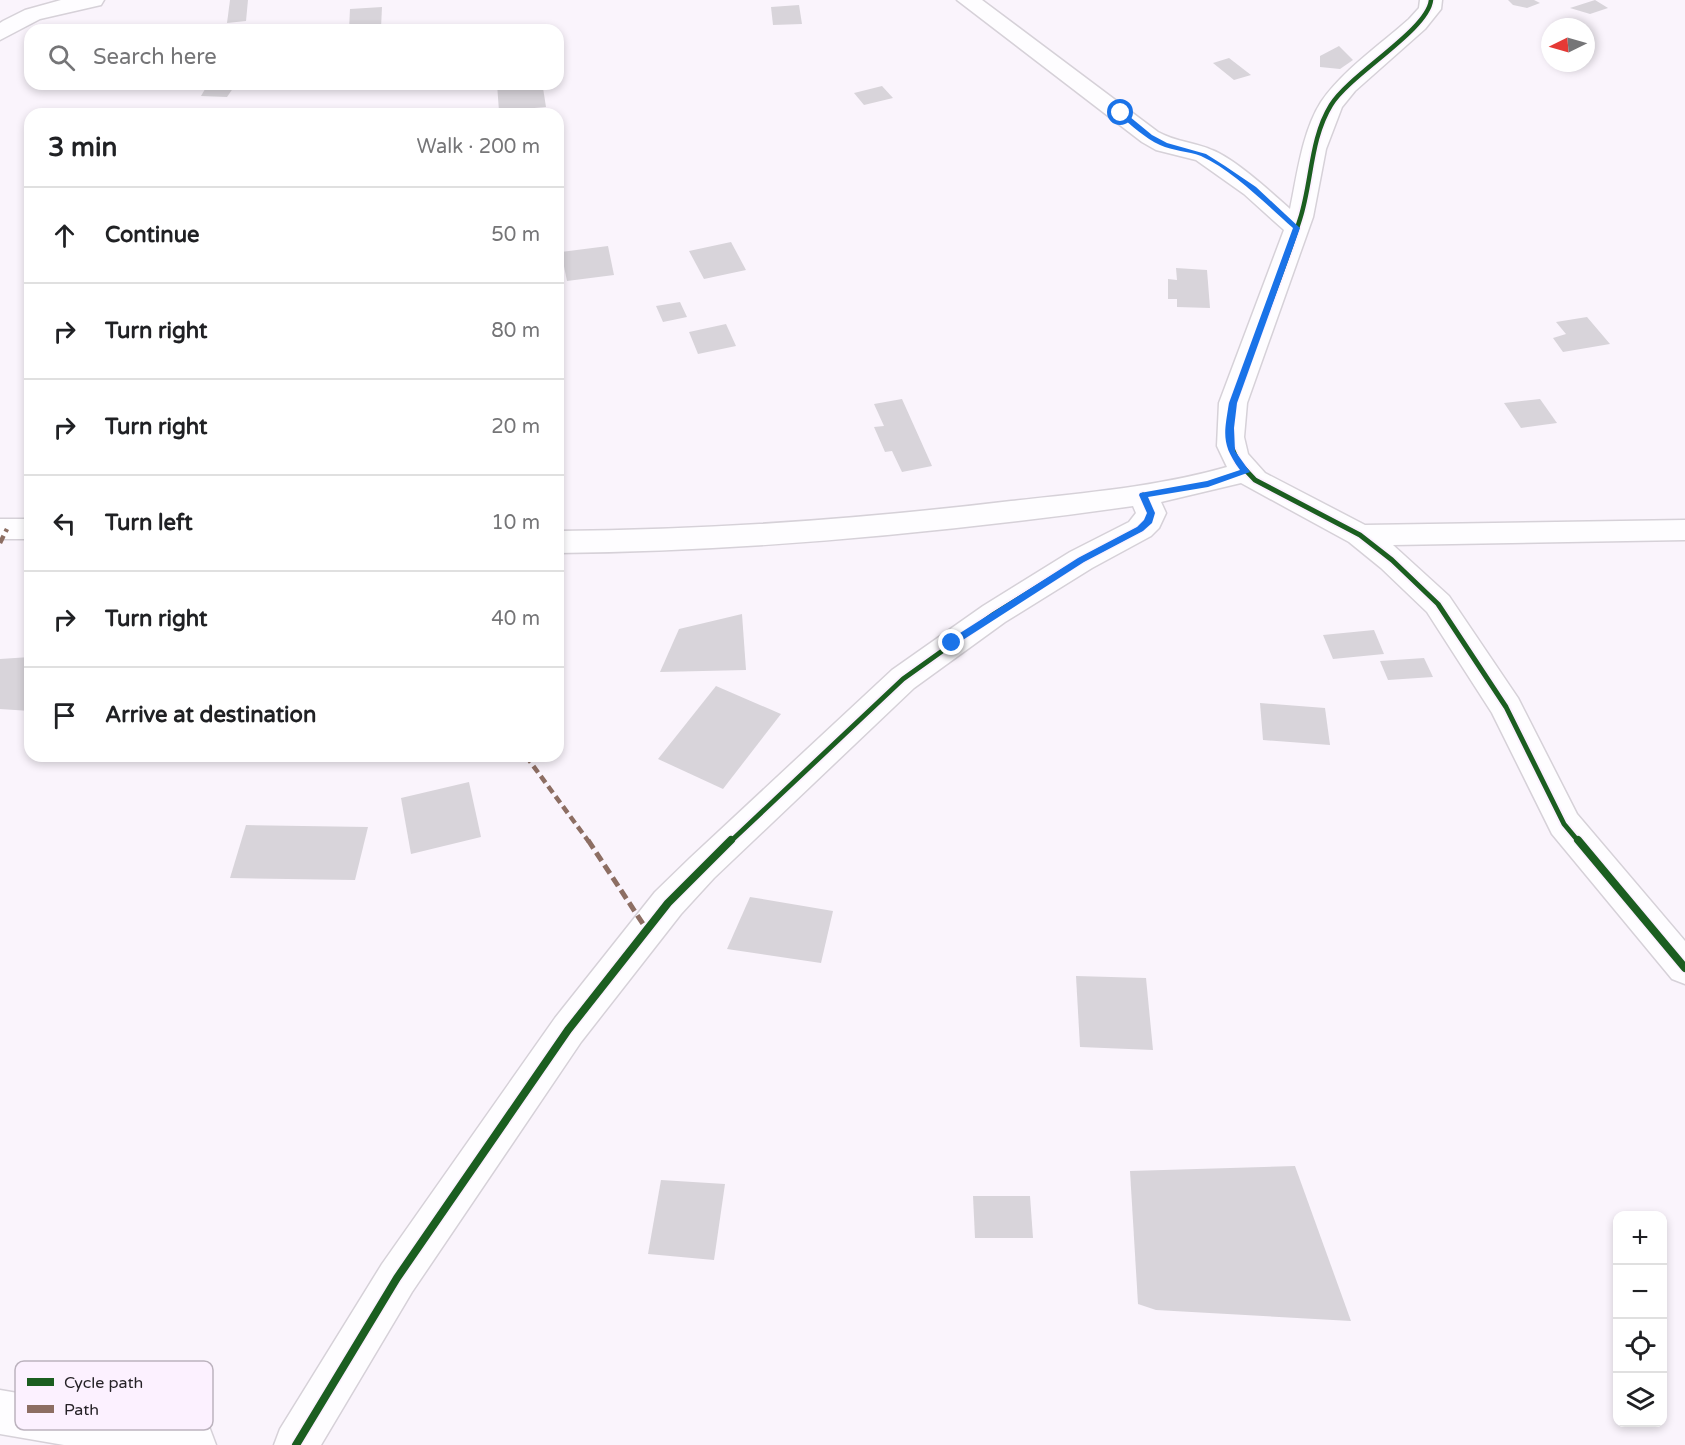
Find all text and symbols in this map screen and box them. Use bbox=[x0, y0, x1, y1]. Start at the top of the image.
north arrow bbox=[1541, 18, 1595, 72]
search box bbox=[24, 24, 564, 90]
icon: search bbox=[45, 41, 78, 74]
text: Search here bbox=[93, 44, 217, 70]
route start bbox=[1107, 99, 1133, 125]
text: 3 min bbox=[48, 132, 117, 163]
text: Walk · 200 m bbox=[417, 135, 540, 159]
icon: ahead bbox=[48, 219, 81, 252]
text: Continue bbox=[105, 222, 200, 248]
text: 50 m bbox=[491, 223, 540, 247]
icon: right bbox=[48, 315, 81, 348]
text: Turn right bbox=[105, 318, 207, 344]
text: 80 m bbox=[491, 319, 540, 343]
icon: right bbox=[48, 411, 81, 444]
text: Turn right bbox=[105, 414, 207, 440]
text: 20 m bbox=[491, 415, 540, 439]
icon: left bbox=[48, 507, 81, 540]
text: Turn left bbox=[105, 510, 193, 536]
text: 10 m bbox=[491, 511, 540, 535]
icon: right bbox=[48, 603, 81, 636]
text: Turn right bbox=[105, 606, 207, 632]
text: 40 m bbox=[491, 607, 540, 631]
route end bbox=[938, 629, 964, 655]
icon: arrive bbox=[48, 699, 81, 732]
text: Arrive at destination bbox=[105, 702, 316, 728]
map controls bbox=[1613, 1211, 1667, 1427]
button: + bbox=[1613, 1211, 1667, 1265]
button: − bbox=[1613, 1265, 1667, 1319]
button: locate bbox=[1613, 1319, 1667, 1373]
legend bbox=[15, 1361, 213, 1430]
text: Cycle path bbox=[64, 1373, 143, 1393]
button: layers bbox=[1613, 1373, 1667, 1427]
text: Path bbox=[64, 1400, 99, 1420]

